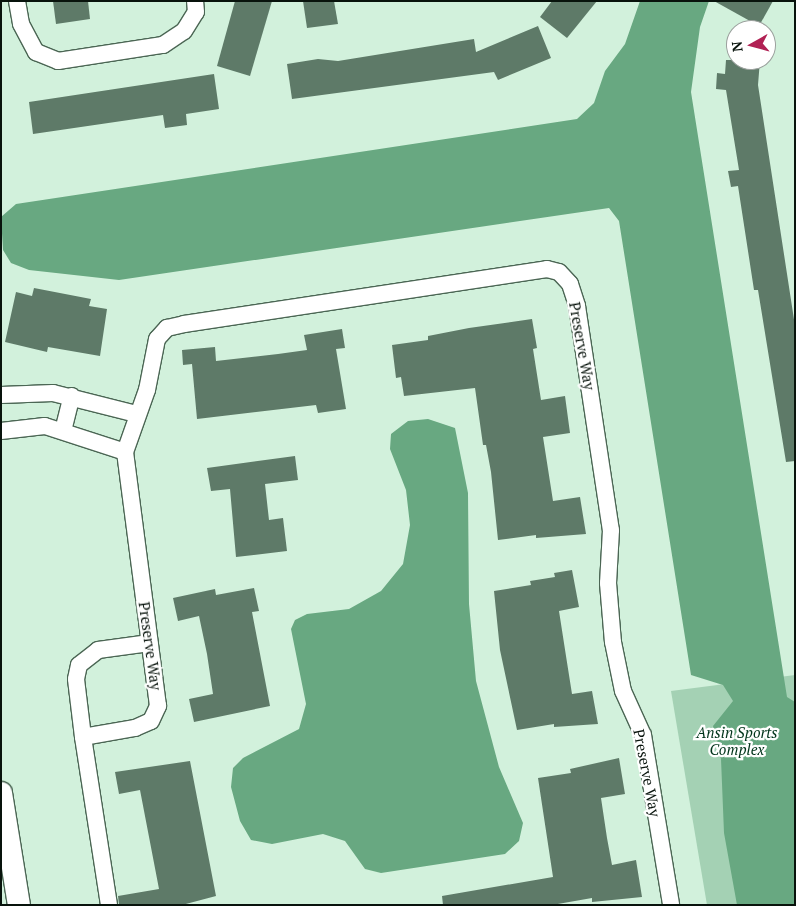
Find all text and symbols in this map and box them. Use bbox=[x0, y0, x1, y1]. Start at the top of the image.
north arrow bbox=[726, 20, 776, 70]
text: N bbox=[727, 40, 747, 53]
street label: Preserve Way bbox=[565, 301, 599, 391]
street label: Preserve Way bbox=[135, 601, 165, 691]
park label: Ansin Sports Complex bbox=[696, 723, 778, 758]
street label: Preserve Way bbox=[630, 728, 664, 818]

